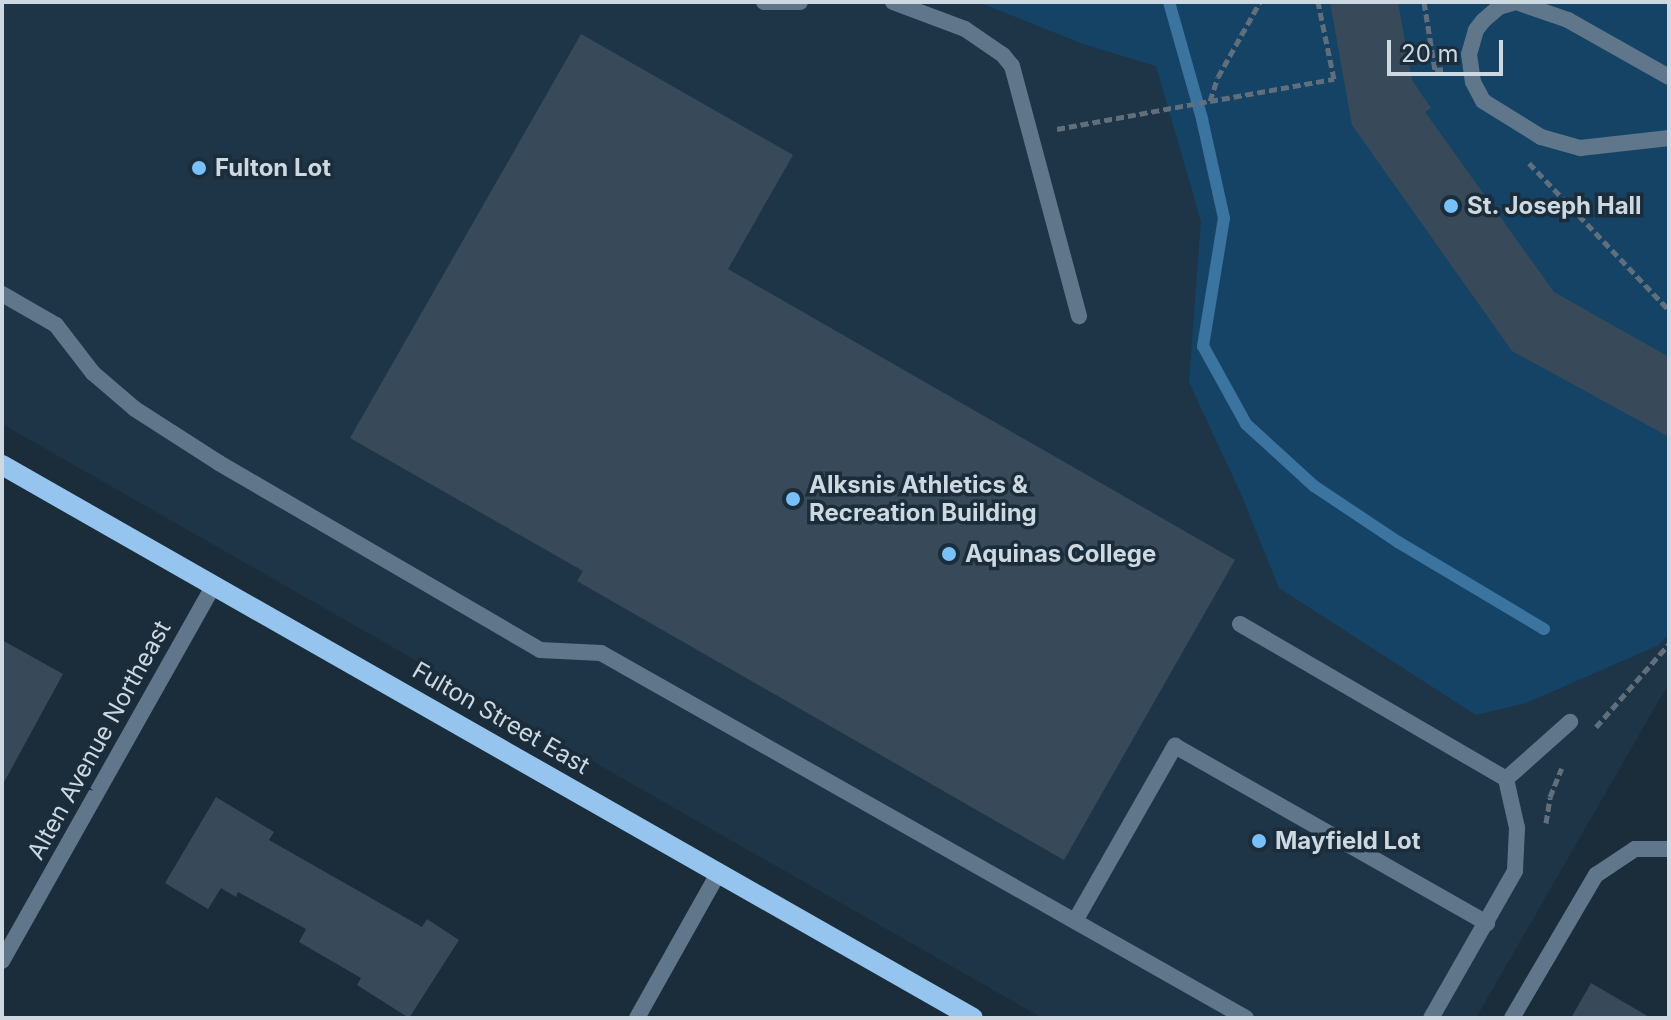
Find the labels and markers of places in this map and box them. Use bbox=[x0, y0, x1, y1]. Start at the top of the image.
place label: Fulton Lot bbox=[215, 154, 331, 182]
marker: Fulton Lot bbox=[190, 159, 208, 177]
place label: St. Joseph Hall bbox=[1467, 192, 1642, 220]
marker: St. Joseph Hall bbox=[1442, 197, 1460, 215]
place label: Alksnis Athletics & Recreation Building bbox=[809, 471, 1037, 527]
marker: Alksnis Athletics & Recreation Building bbox=[784, 490, 802, 508]
place label: Aquinas College bbox=[965, 540, 1156, 568]
marker: Aquinas College bbox=[940, 545, 958, 563]
place label: Mayfield Lot bbox=[1275, 827, 1421, 855]
marker: Mayfield Lot bbox=[1250, 832, 1268, 850]

